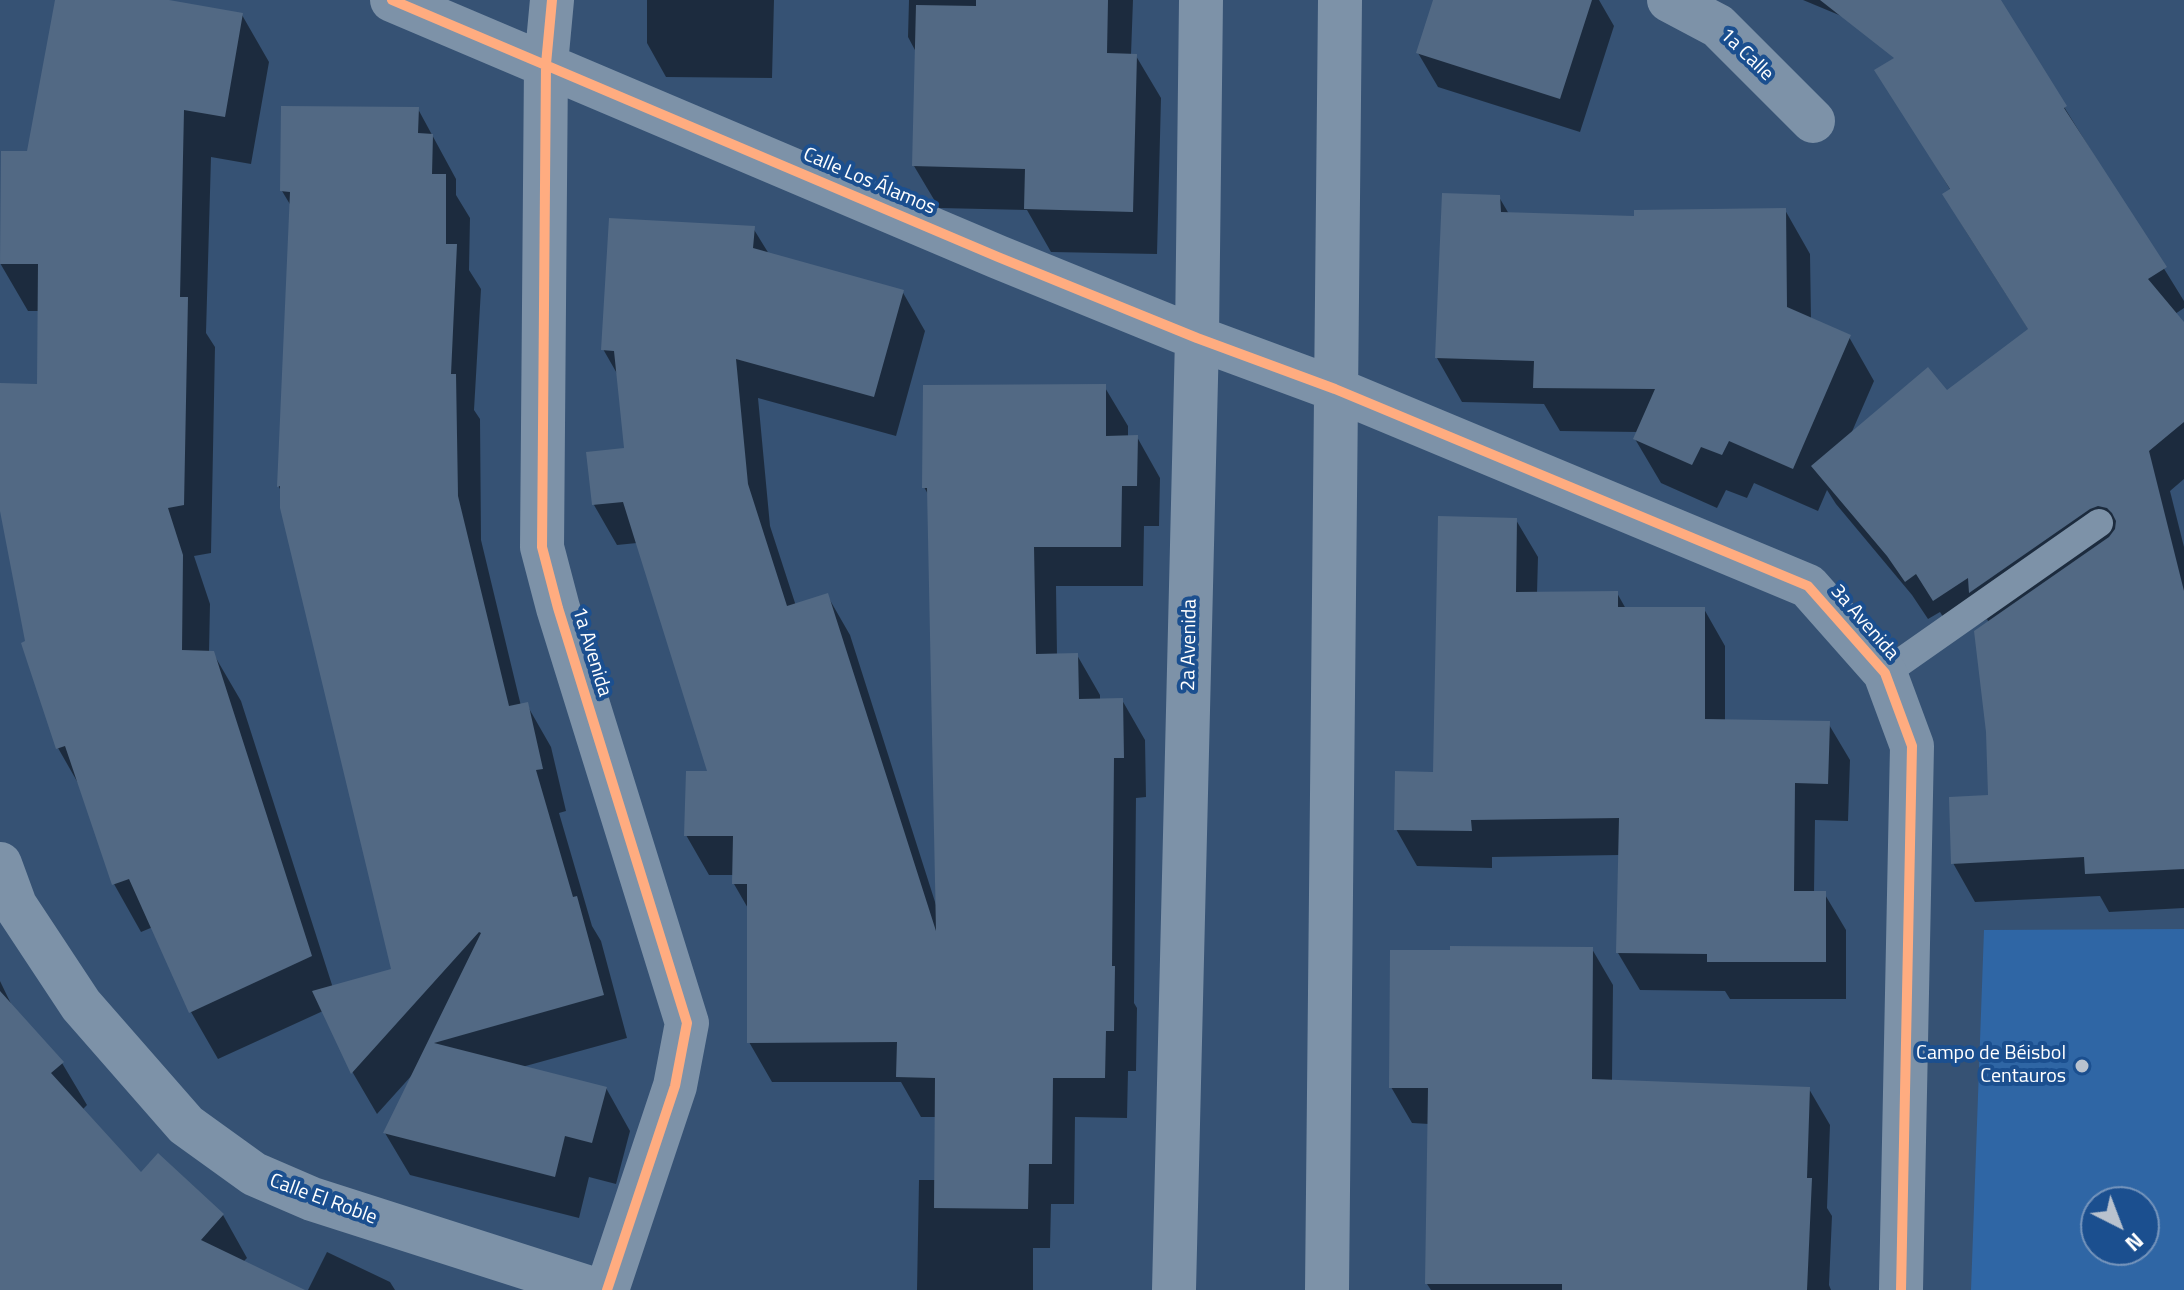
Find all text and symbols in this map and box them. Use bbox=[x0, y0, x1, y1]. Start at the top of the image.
street label: 1a Calle bbox=[1714, 23, 1778, 87]
street label: Calle Los Álamos bbox=[799, 143, 939, 221]
street label: 3a Avenida bbox=[1825, 580, 1903, 666]
street label: 2a Avenida bbox=[1177, 599, 1203, 691]
street label: 1a Avenida bbox=[566, 604, 616, 700]
place label: Campo de Béisbol Centauros bbox=[1916, 1042, 2066, 1089]
marker: Campo de Béisbol Centauros bbox=[2073, 1057, 2091, 1075]
street label: Calle El Roble bbox=[266, 1169, 380, 1231]
north arrow bbox=[2080, 1186, 2160, 1266]
text: N bbox=[2118, 1225, 2152, 1260]

